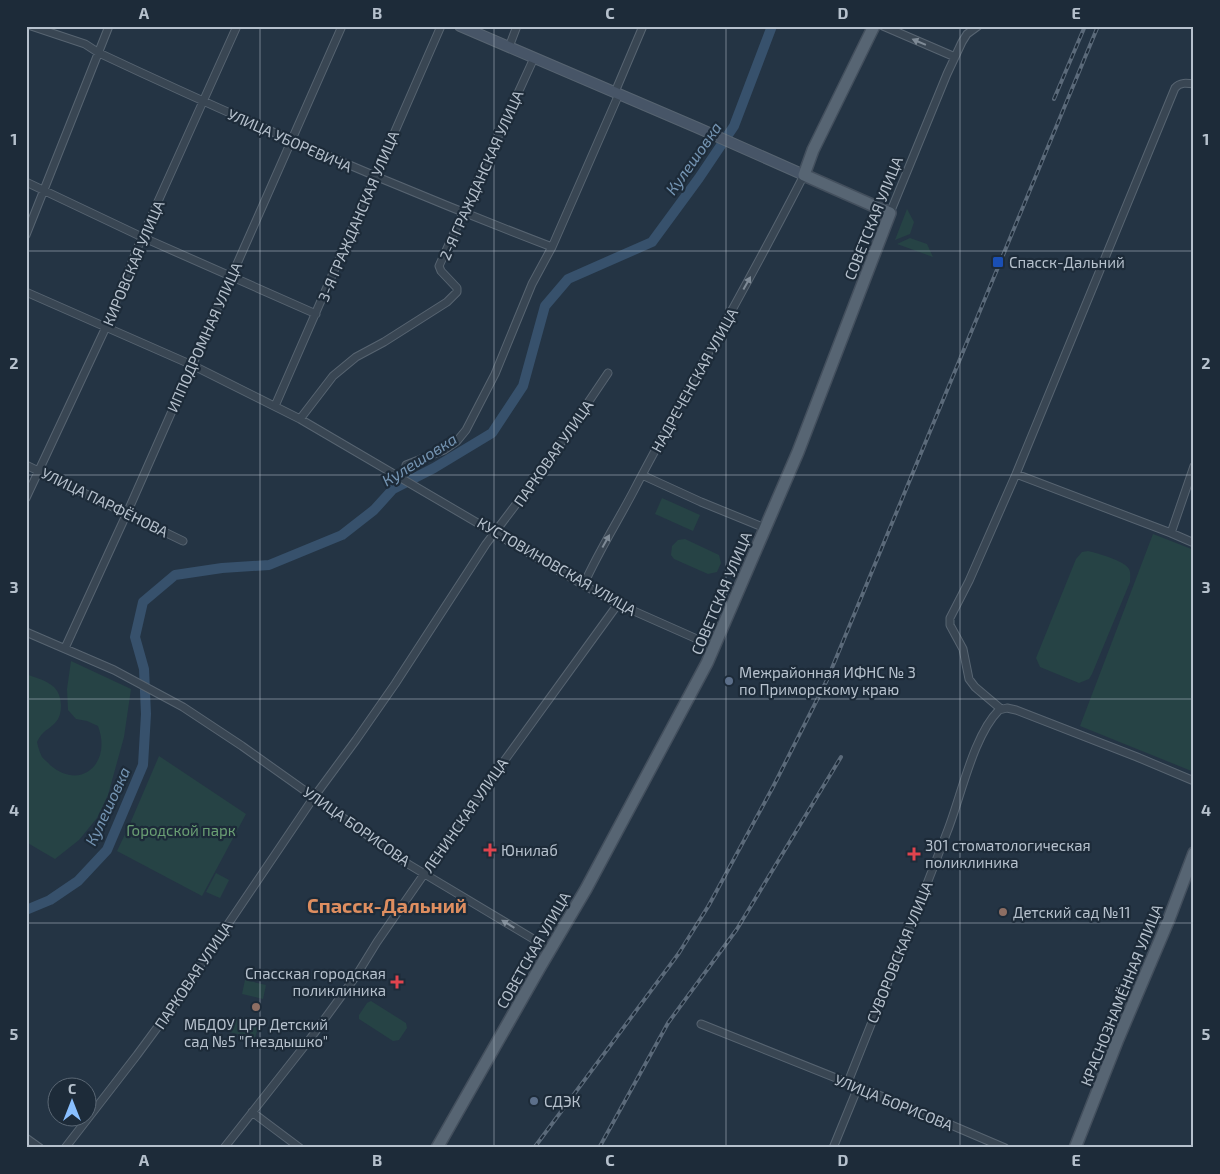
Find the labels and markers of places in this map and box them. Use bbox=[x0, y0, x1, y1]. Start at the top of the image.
place label: Спасск-Дальний bbox=[1009, 253, 1125, 271]
marker: Спасск-Дальний bbox=[991, 255, 1005, 269]
place label: Межрайонная ИФНС № 3 по Приморскому краю bbox=[739, 663, 916, 699]
marker: Межрайонная ИФНС № 3 по Приморскому краю bbox=[723, 675, 735, 687]
place label: 301 стоматологическая поликлиника bbox=[925, 836, 1091, 871]
place label: Юнилаб bbox=[501, 841, 558, 859]
marker: Юнилаб bbox=[483, 843, 497, 857]
marker: 301 стоматологическая поликлиника bbox=[907, 847, 921, 861]
place label: Детский сад №11 bbox=[1013, 903, 1131, 921]
marker: Детский сад №11 bbox=[997, 906, 1009, 918]
place label: Спасская городская поликлиника bbox=[245, 964, 386, 999]
marker: Спасская городская поликлиника bbox=[390, 975, 404, 989]
marker: МБДОУ ЦРР Детский сад №5 "Гнездышко" bbox=[250, 1001, 262, 1013]
place label: МБДОУ ЦРР Детский сад №5 "Гнездышко" bbox=[184, 1015, 328, 1050]
place label: СДЭК bbox=[544, 1092, 581, 1110]
marker: СДЭК bbox=[528, 1095, 540, 1107]

